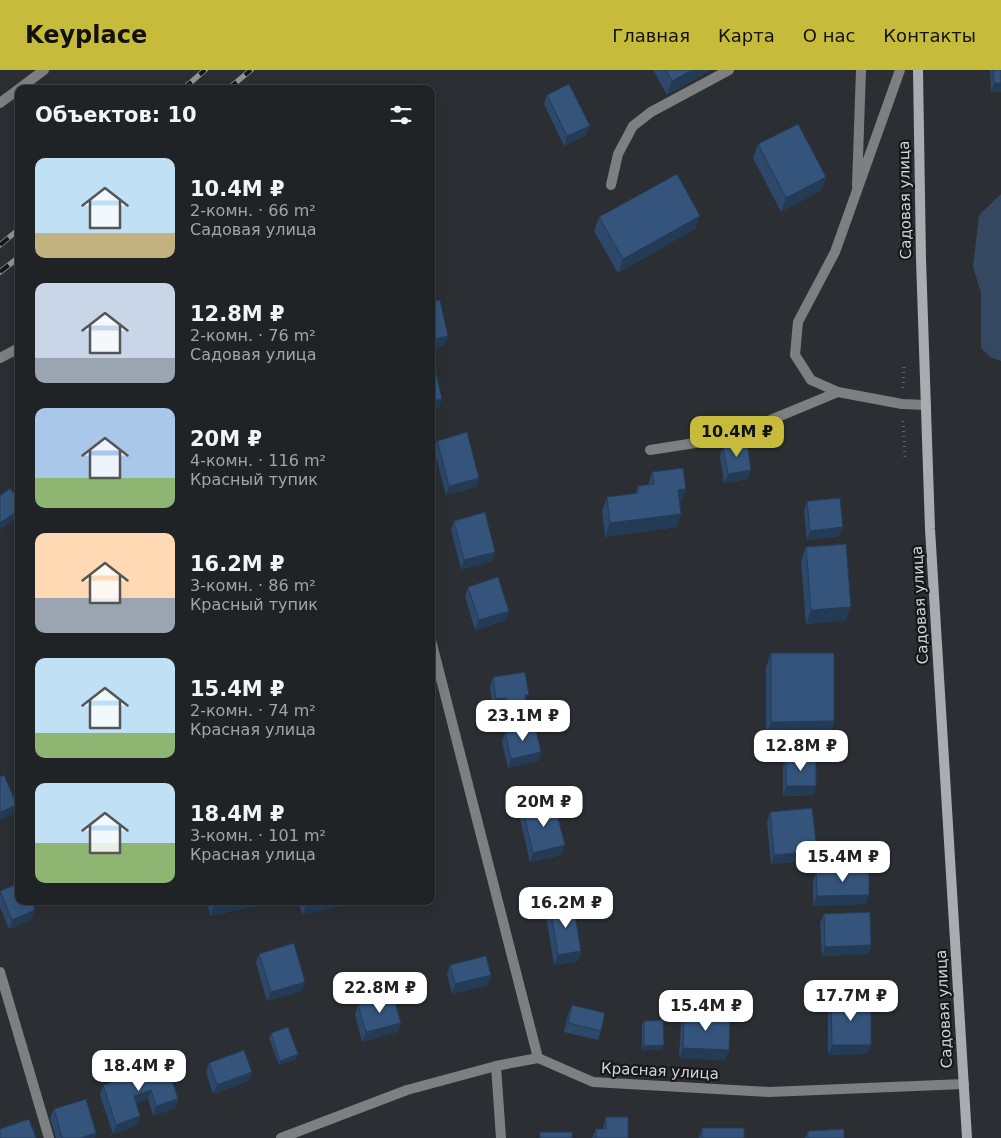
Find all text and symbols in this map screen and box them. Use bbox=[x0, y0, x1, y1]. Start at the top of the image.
text: Keyplace bbox=[25, 21, 147, 49]
text: Главная bbox=[612, 25, 690, 46]
text: Карта bbox=[718, 25, 775, 46]
text: О нас bbox=[803, 25, 855, 46]
text: Контакты bbox=[883, 25, 976, 46]
icon: filters bbox=[387, 101, 415, 129]
text: Объектов: 10 bbox=[35, 103, 197, 127]
street label: Садовая улица bbox=[895, 141, 915, 259]
text: 10.4M ₽ bbox=[190, 177, 285, 201]
icon: home bbox=[75, 178, 135, 238]
text: 2-комн. · 66 m² bbox=[190, 201, 316, 220]
text: Садовая улица bbox=[190, 220, 317, 239]
text: 12.8M ₽ bbox=[190, 302, 285, 326]
icon: home bbox=[75, 303, 135, 363]
text: 2-комн. · 76 m² bbox=[190, 326, 316, 345]
text: Садовая улица bbox=[190, 345, 317, 364]
pin: 10.4M ₽ bbox=[691, 416, 783, 458]
text: 10.4M ₽ bbox=[701, 422, 773, 441]
text: 20M ₽ bbox=[190, 427, 262, 451]
icon: home bbox=[75, 428, 135, 488]
text: 4-комн. · 116 m² bbox=[190, 451, 326, 470]
text: Красный тупик bbox=[190, 470, 318, 489]
street label: Садовая улица bbox=[908, 545, 932, 665]
text: 16.2M ₽ bbox=[190, 552, 285, 576]
icon: home bbox=[75, 553, 135, 613]
text: 3-комн. · 86 m² bbox=[190, 576, 316, 595]
text: Красный тупик bbox=[190, 595, 318, 614]
text: 15.4M ₽ bbox=[190, 677, 285, 701]
icon: home bbox=[75, 678, 135, 738]
pin: 23.1M ₽ bbox=[477, 700, 569, 742]
text: 2-комн. · 74 m² bbox=[190, 701, 316, 720]
text: 23.1M ₽ bbox=[487, 706, 559, 725]
text: Красная улица bbox=[190, 720, 316, 739]
pin: 12.8M ₽ bbox=[755, 730, 847, 772]
text: 12.8M ₽ bbox=[765, 736, 837, 755]
pin: 20M ₽ bbox=[509, 786, 579, 828]
text: 20M ₽ bbox=[517, 792, 571, 811]
text: 18.4M ₽ bbox=[190, 802, 285, 826]
icon: home bbox=[75, 803, 135, 863]
text: 3-комн. · 101 m² bbox=[190, 826, 326, 845]
pin: 15.4M ₽ bbox=[797, 840, 889, 883]
text: Красная улица bbox=[190, 845, 316, 864]
text: 15.4M ₽ bbox=[807, 847, 879, 866]
pin: 16.2M ₽ bbox=[520, 886, 612, 929]
text: 16.2M ₽ bbox=[530, 893, 602, 912]
street label: Садовая улица bbox=[932, 949, 956, 1069]
pin: 22.8M ₽ bbox=[334, 972, 426, 1014]
text: 22.8M ₽ bbox=[344, 978, 416, 997]
pin: 17.7M ₽ bbox=[805, 980, 897, 1022]
text: 17.7M ₽ bbox=[815, 986, 887, 1005]
pin: 15.4M ₽ bbox=[660, 990, 752, 1032]
text: 15.4M ₽ bbox=[670, 996, 742, 1015]
pin: 18.4M ₽ bbox=[93, 1050, 185, 1092]
text: 18.4M ₽ bbox=[103, 1056, 175, 1075]
street label: Красная улица bbox=[601, 1059, 719, 1083]

